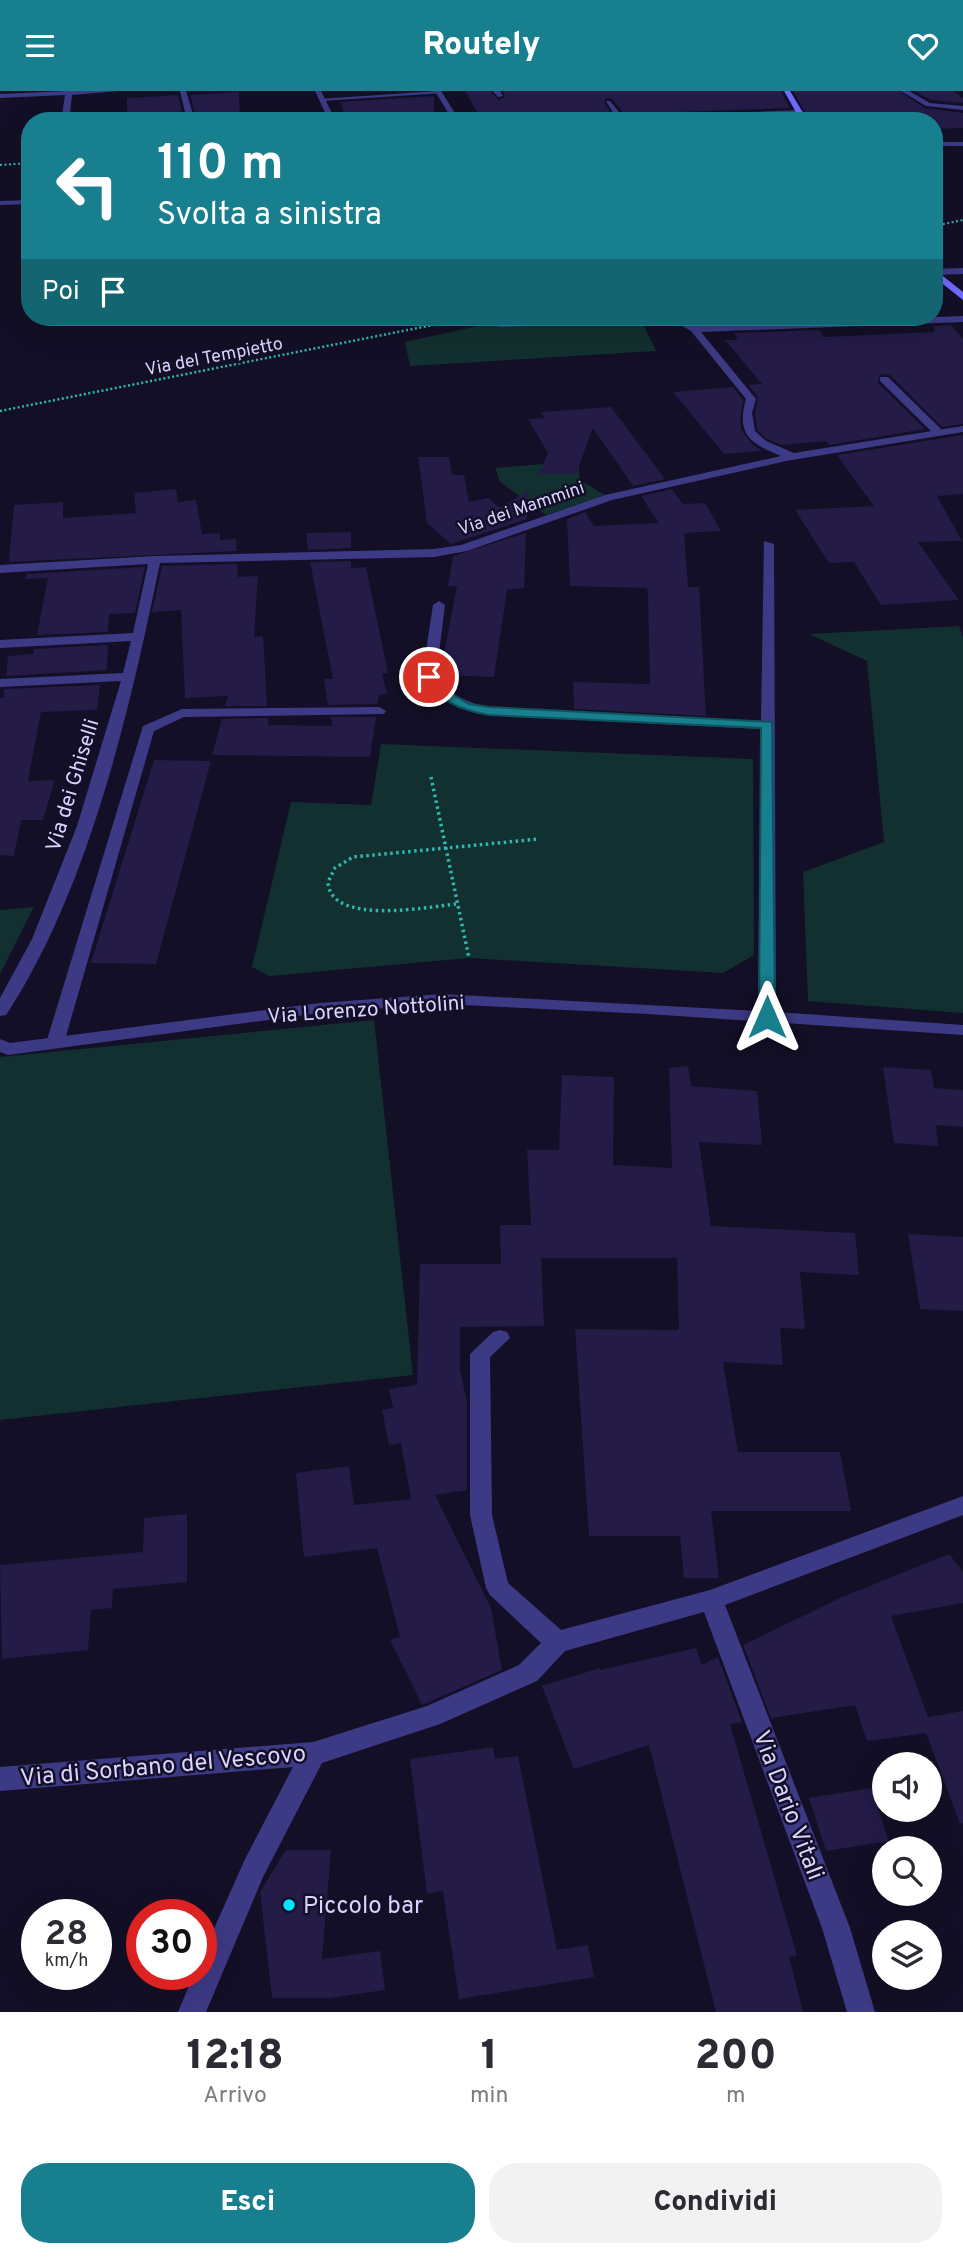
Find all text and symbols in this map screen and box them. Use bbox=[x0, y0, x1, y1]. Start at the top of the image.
text: Routely bbox=[423, 26, 540, 66]
icon: menu bbox=[21, 27, 59, 65]
icon: heart bbox=[904, 27, 942, 65]
text: 110 m bbox=[157, 135, 284, 197]
icon: left bbox=[42, 140, 133, 231]
text: Svolta a sinistra bbox=[157, 196, 382, 236]
icon: arrive bbox=[94, 273, 132, 311]
text: Poi bbox=[42, 276, 80, 309]
street label: Via del Tempietto bbox=[144, 333, 285, 382]
street label: Via dei Mammini bbox=[455, 477, 588, 542]
pin bbox=[399, 647, 459, 707]
icon: arrive bbox=[410, 658, 448, 696]
street label: Via dei Ghiselli bbox=[40, 716, 106, 855]
position arrow bbox=[730, 980, 804, 1054]
street label: Via Lorenzo Nottolini bbox=[266, 990, 466, 1031]
street label: Via Dario Vitali bbox=[745, 1727, 829, 1885]
street label: Via di Sorbano del Vescovo bbox=[19, 1740, 307, 1794]
map controls bbox=[872, 1752, 942, 1990]
button: sound bbox=[872, 1752, 942, 1822]
button: search bbox=[872, 1836, 942, 1906]
place label: Piccolo bar bbox=[303, 1892, 423, 1922]
marker: Piccolo bar bbox=[281, 1897, 297, 1913]
speed limit sign: 30 bbox=[126, 1899, 217, 1990]
text: 28 bbox=[45, 1913, 88, 1957]
button: layers bbox=[872, 1920, 942, 1990]
text: km/h bbox=[45, 1950, 88, 1973]
text: 12:18 bbox=[186, 2031, 284, 2084]
text: 1 bbox=[481, 2031, 498, 2084]
text: 200 bbox=[695, 2031, 777, 2084]
text: Arrivo bbox=[203, 2082, 267, 2111]
text: min bbox=[470, 2082, 508, 2111]
text: m bbox=[726, 2082, 745, 2111]
button: Esci bbox=[21, 2163, 475, 2243]
button: Condividi bbox=[489, 2163, 942, 2243]

